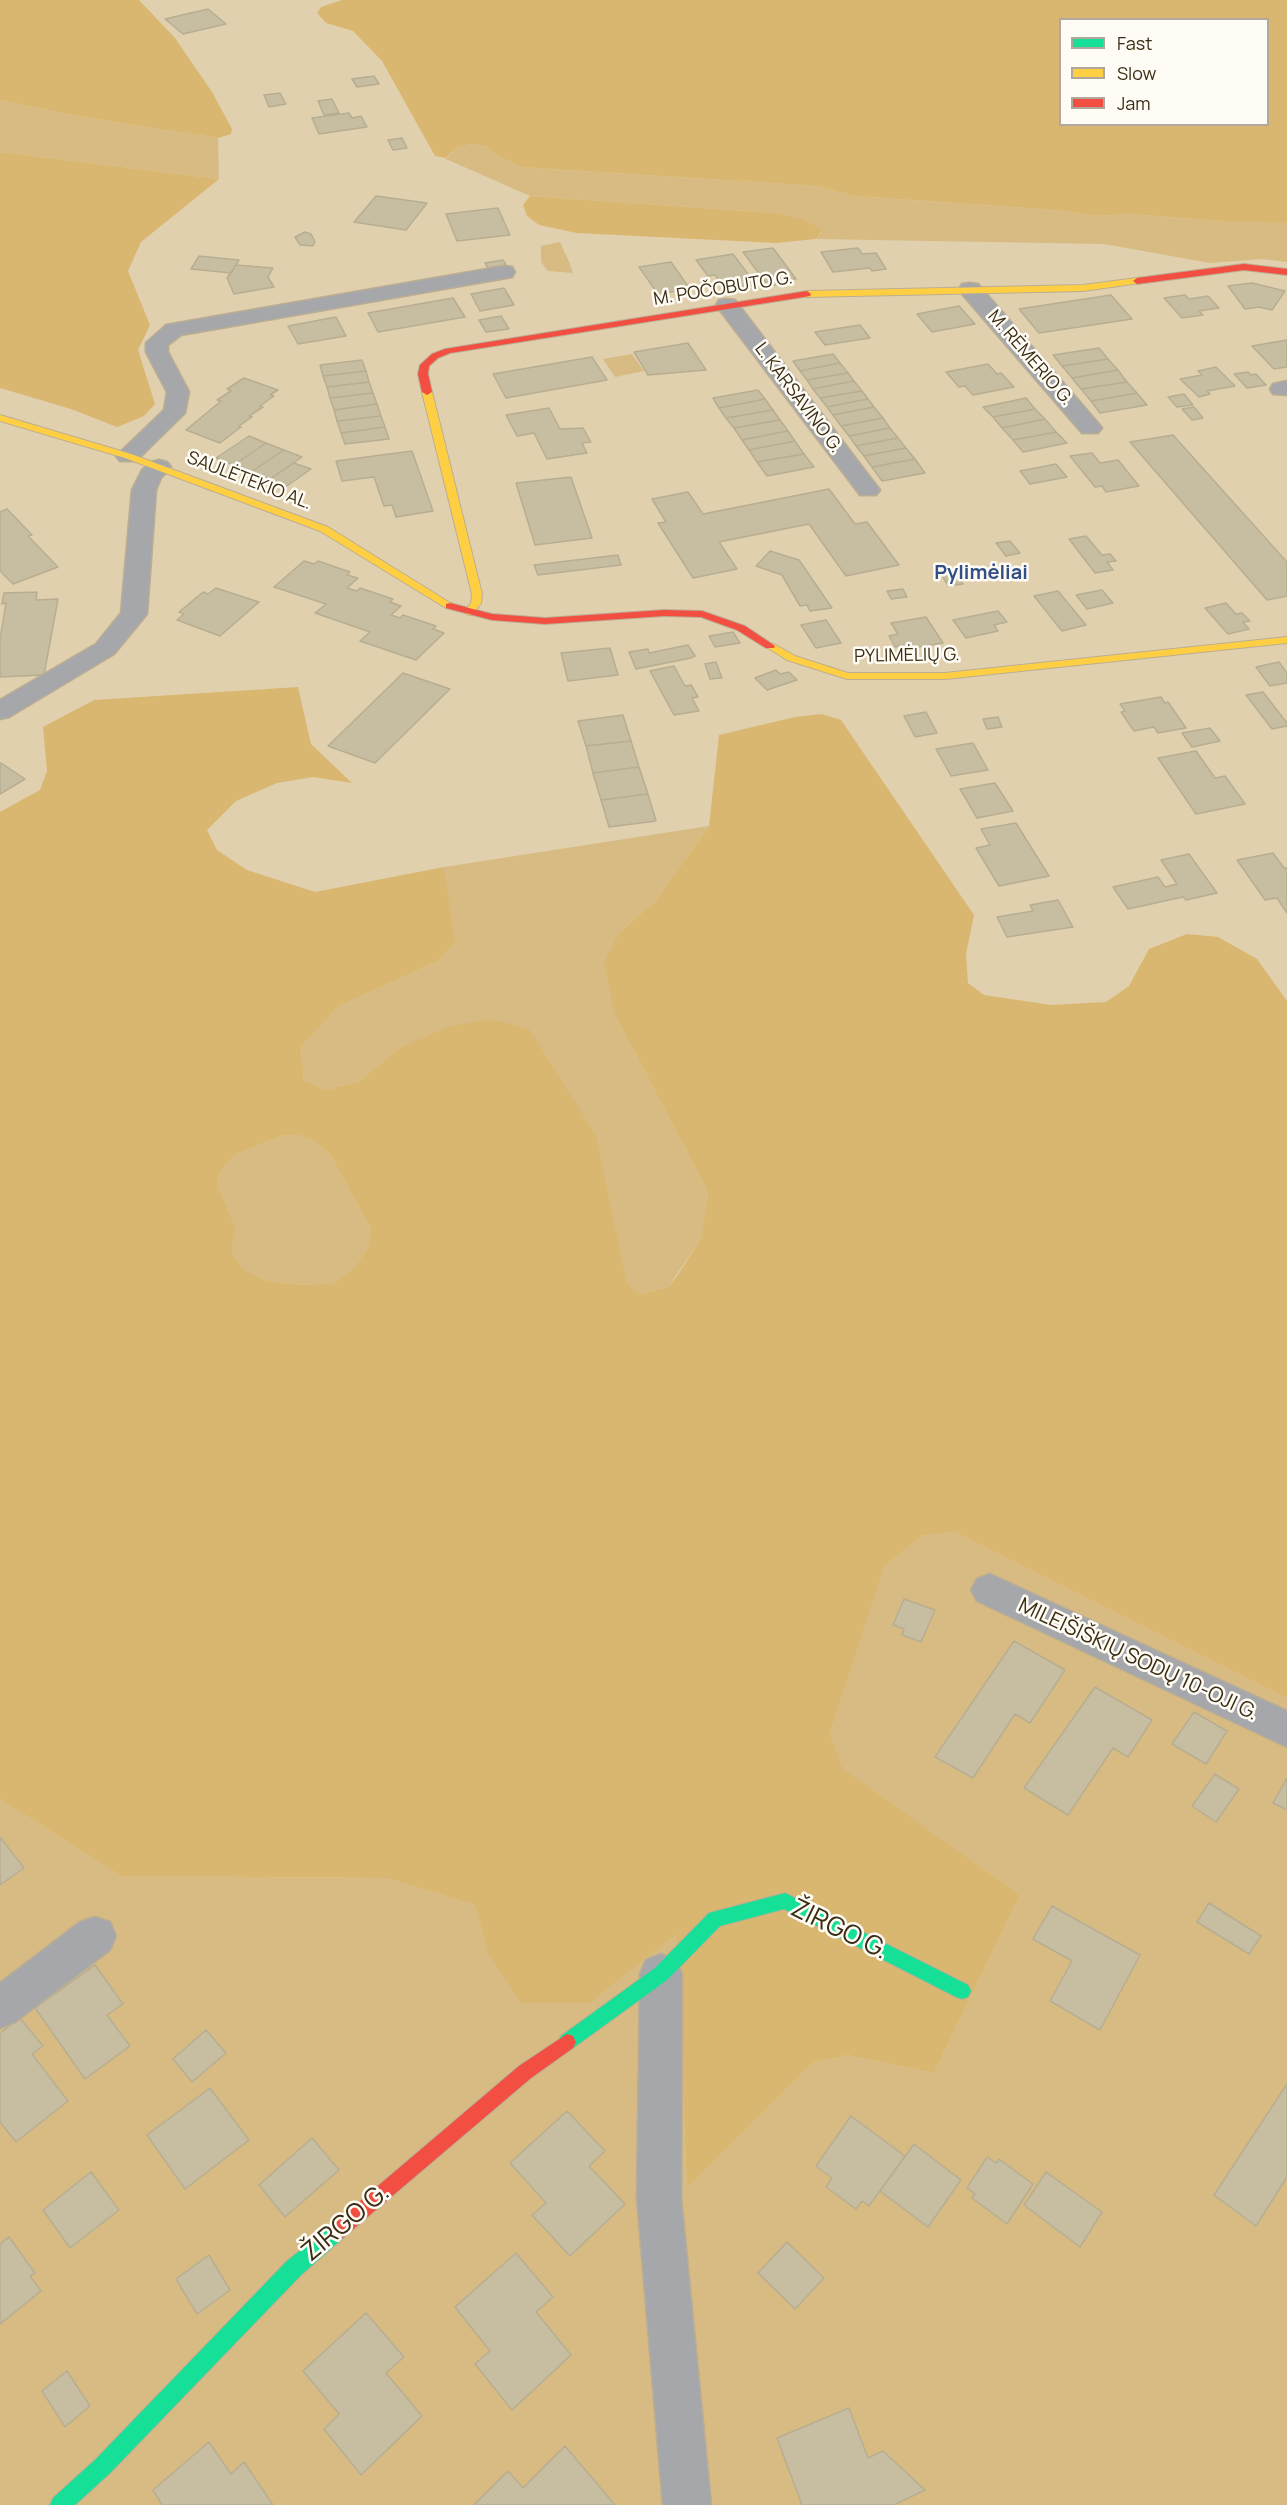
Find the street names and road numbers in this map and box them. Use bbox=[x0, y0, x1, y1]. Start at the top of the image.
street label: M. POČOBUTO G. bbox=[652, 267, 794, 311]
street label: M. RĖMERIO G. bbox=[983, 306, 1077, 410]
street label: L. KARSAVINO G. bbox=[750, 339, 846, 457]
street label: SAULĖTEKIO AL. bbox=[184, 447, 314, 515]
street label: PYLIMĖLIŲ G. bbox=[854, 644, 960, 668]
street label: MILEIŠIŠKIŲ SODŲ 10-OJI G. bbox=[1014, 1593, 1262, 1727]
street label: ŽIRGO G. bbox=[785, 1893, 893, 1967]
street label: ŽIRGO G. bbox=[296, 2177, 396, 2269]

